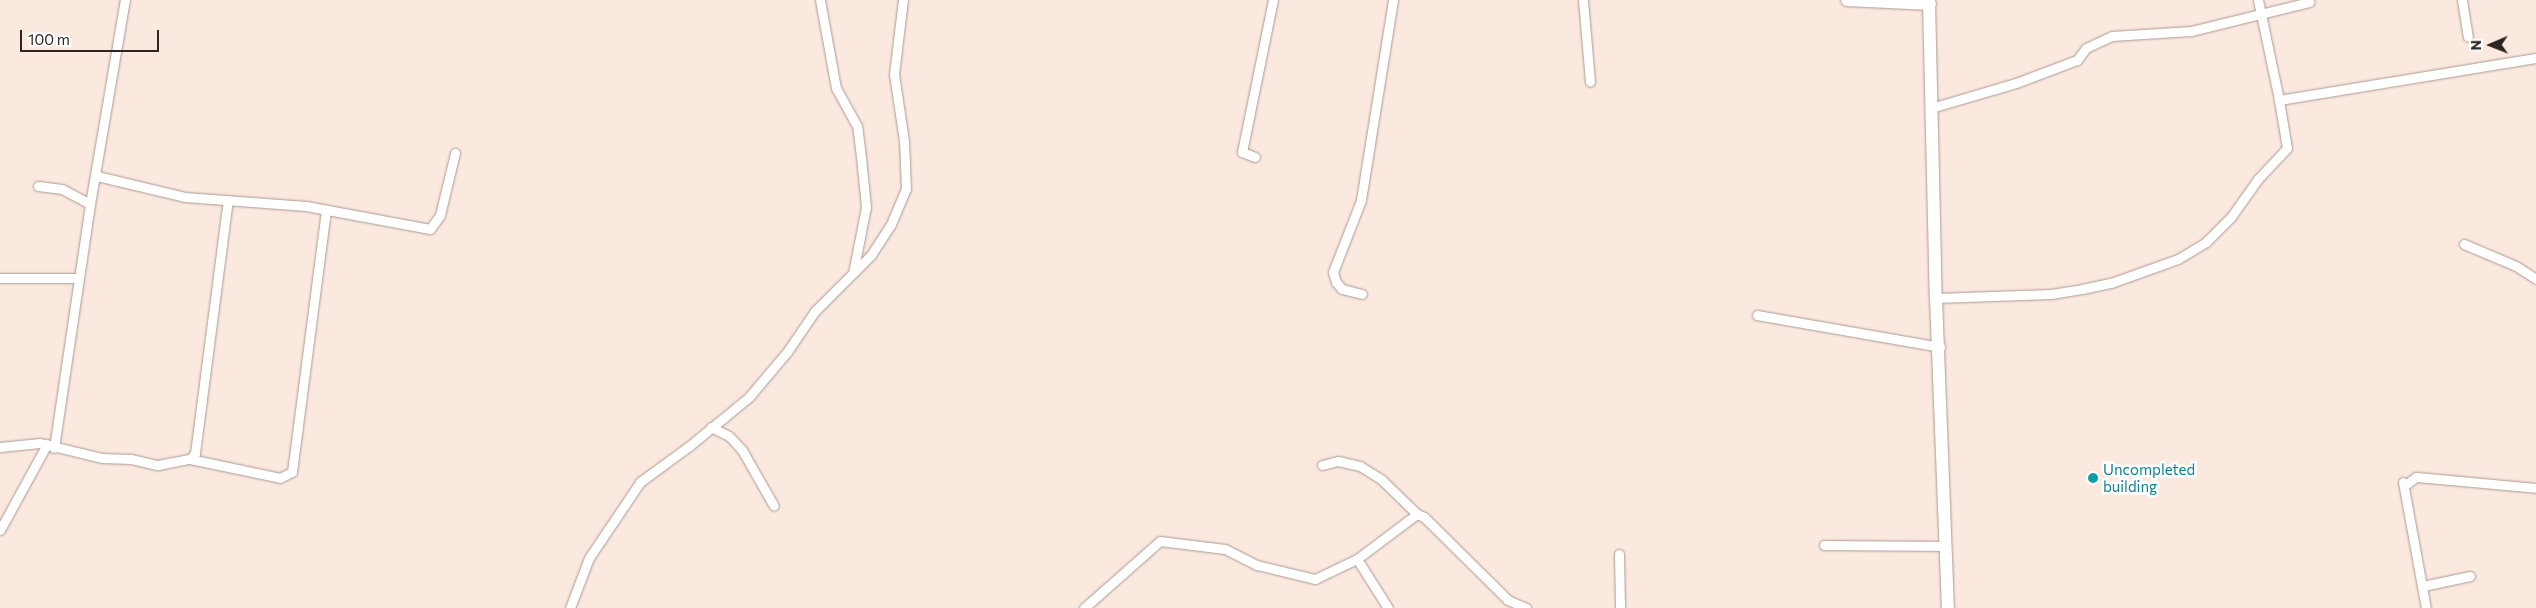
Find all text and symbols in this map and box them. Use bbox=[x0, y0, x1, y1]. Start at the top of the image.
scale bar bbox=[22, 20, 161, 52]
north arrow bbox=[2466, 20, 2516, 70]
text: 100 m bbox=[28, 30, 70, 48]
text: N bbox=[2467, 40, 2484, 51]
place label: Uncompleted building bbox=[2103, 460, 2195, 495]
marker: Uncompleted building bbox=[2087, 472, 2099, 484]

